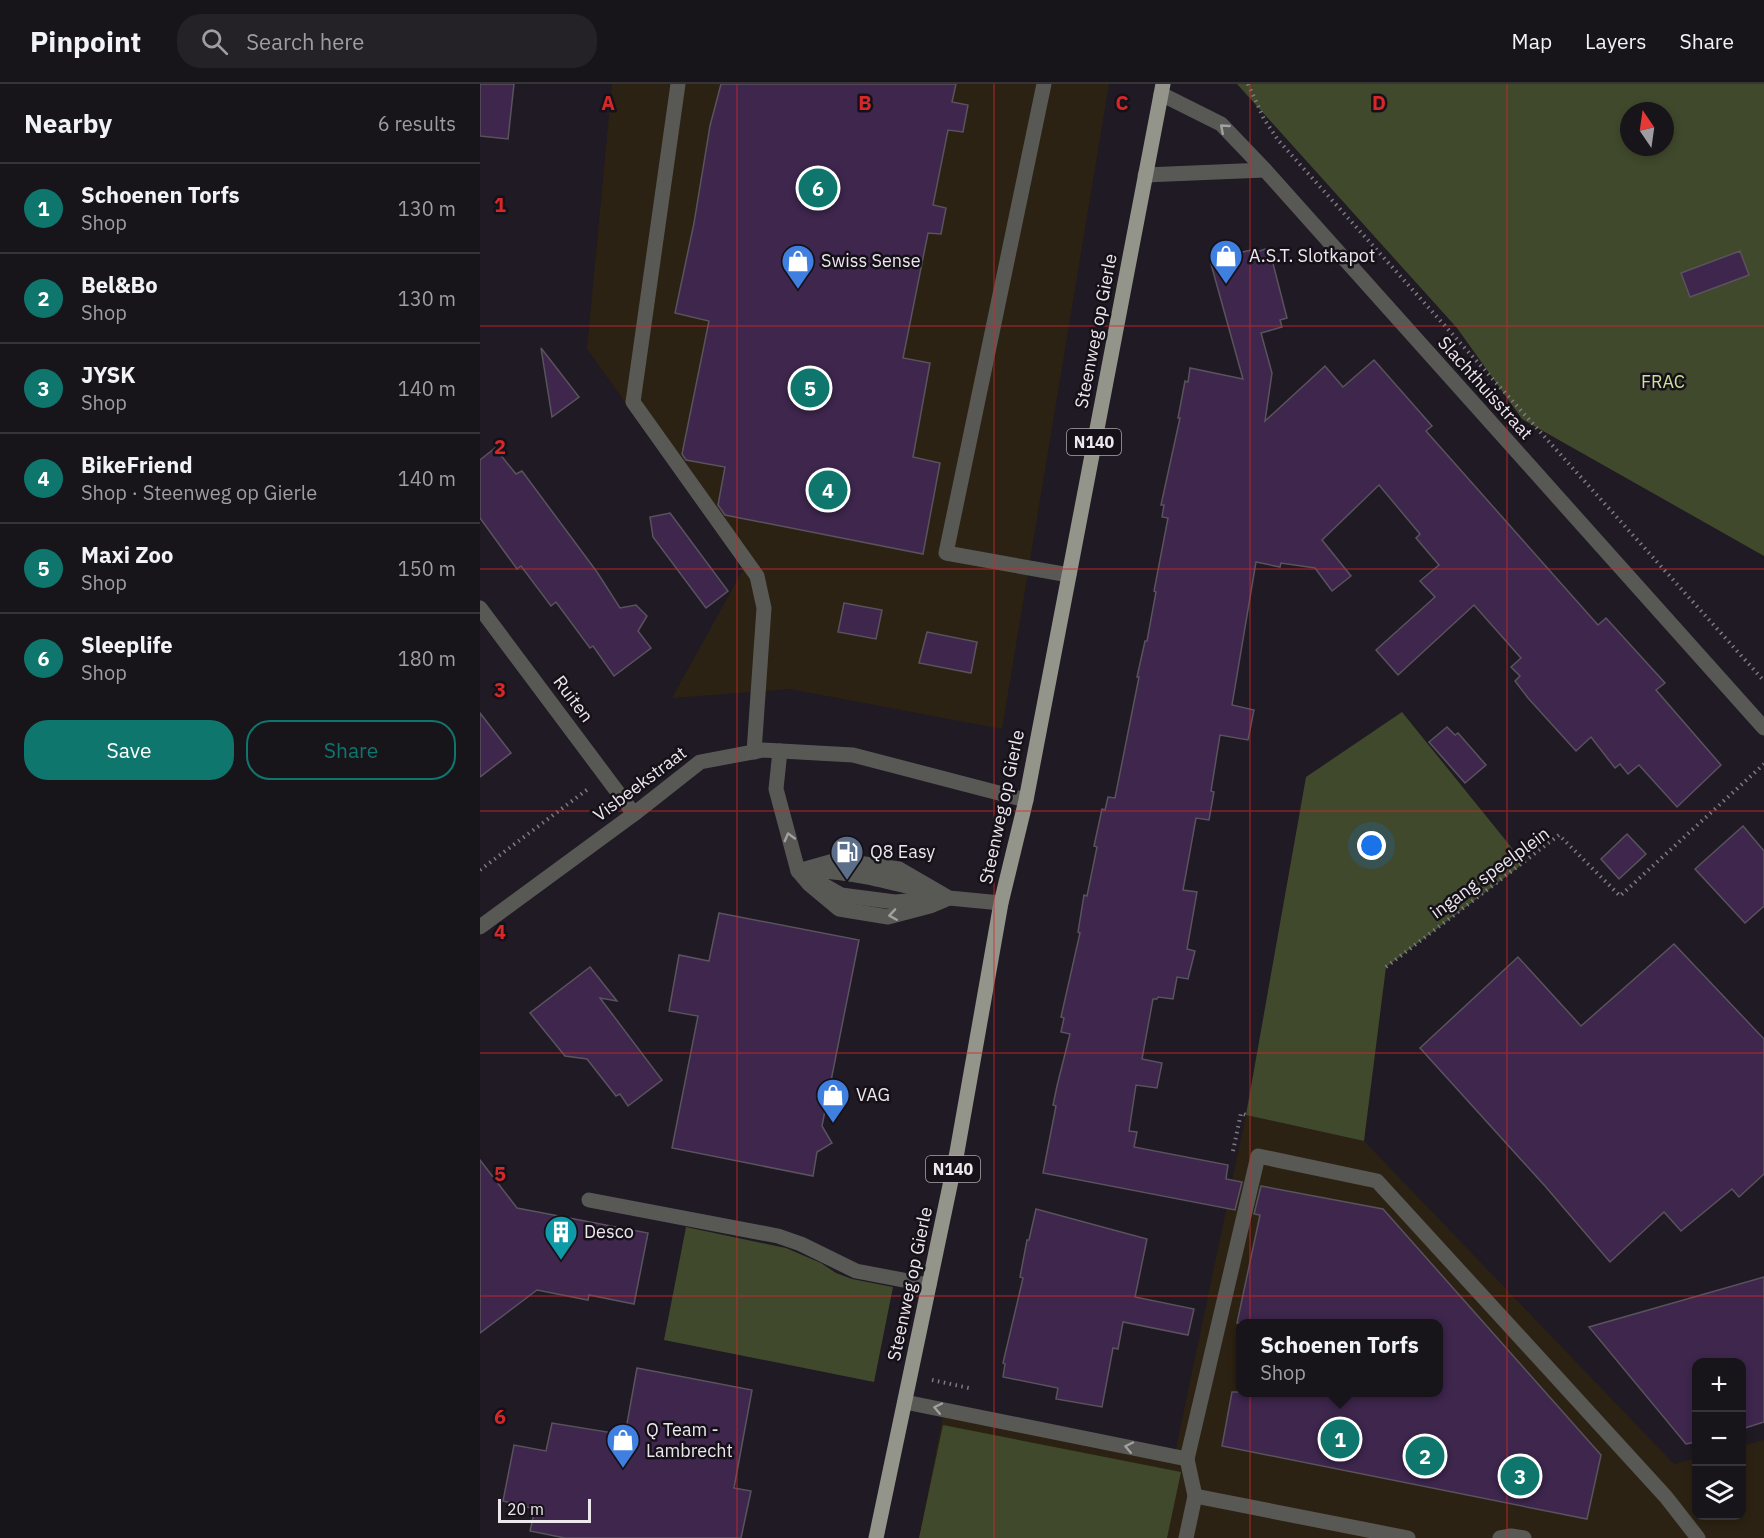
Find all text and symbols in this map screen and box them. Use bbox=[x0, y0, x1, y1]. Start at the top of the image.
search box bbox=[177, 14, 597, 68]
text: Pinpoint bbox=[30, 23, 141, 60]
icon: search bbox=[198, 25, 231, 58]
text: Search here bbox=[246, 27, 364, 56]
text: Map bbox=[1512, 27, 1552, 55]
text: Layers bbox=[1585, 27, 1647, 55]
text: Share bbox=[1680, 27, 1734, 55]
text: A bbox=[601, 89, 615, 116]
text: B bbox=[858, 89, 872, 116]
text: C bbox=[1115, 89, 1129, 116]
text: D bbox=[1372, 89, 1386, 116]
north arrow bbox=[1620, 102, 1674, 156]
text: Nearby bbox=[24, 106, 112, 140]
text: 6 results bbox=[378, 110, 456, 137]
one-way arrow bbox=[1220, 125, 1231, 136]
pin: 6 bbox=[798, 166, 838, 210]
text: Schoenen Torfs bbox=[81, 180, 240, 209]
text: 1 bbox=[494, 191, 506, 218]
text: 1 bbox=[38, 195, 50, 222]
text: 130 m bbox=[398, 195, 456, 222]
text: Shop bbox=[81, 209, 127, 236]
shop icon: A.S.T. Slotkapot bbox=[1208, 238, 1244, 285]
shop icon: Swiss Sense bbox=[780, 243, 816, 290]
place label: A.S.T. Slotkapot bbox=[1249, 244, 1375, 267]
place label: Swiss Sense bbox=[821, 249, 921, 272]
street label: Steenweg op Gierle bbox=[1069, 252, 1122, 410]
text: Bel&Bo bbox=[81, 270, 158, 299]
text: 2 bbox=[38, 285, 50, 312]
text: 130 m bbox=[398, 285, 456, 312]
text: Shop bbox=[81, 299, 127, 326]
street label: Slachthuisstraat bbox=[1433, 331, 1538, 444]
text: JYSK bbox=[81, 360, 136, 389]
pin: 5 bbox=[790, 366, 830, 410]
park label: FRAC bbox=[1641, 370, 1685, 393]
text: 3 bbox=[38, 375, 50, 402]
text: 140 m bbox=[398, 375, 456, 402]
text: Shop bbox=[81, 389, 127, 416]
road number: N140 bbox=[1067, 429, 1121, 455]
text: 2 bbox=[494, 433, 506, 460]
text: BikeFriend bbox=[81, 450, 193, 479]
text: 4 bbox=[38, 465, 50, 492]
text: 140 m bbox=[398, 465, 456, 492]
pin: 4 bbox=[808, 468, 848, 512]
text: Shop · Steenweg op Gierle bbox=[81, 479, 317, 506]
text: Maxi Zoo bbox=[81, 540, 173, 569]
text: 5 bbox=[38, 555, 50, 582]
text: 150 m bbox=[398, 555, 456, 582]
text: Shop bbox=[81, 569, 127, 596]
text: Sleeplife bbox=[81, 630, 173, 659]
text: 6 bbox=[38, 645, 50, 672]
text: 180 m bbox=[398, 645, 456, 672]
text: Shop bbox=[81, 659, 127, 686]
street label: Ruiten bbox=[548, 671, 598, 727]
text: 3 bbox=[494, 676, 506, 703]
button: Save bbox=[24, 720, 234, 780]
button: Share bbox=[246, 720, 456, 780]
street label: Steenweg op Gierle bbox=[974, 728, 1029, 886]
street label: Visbeekstraat bbox=[589, 741, 691, 826]
street label: ingang speelplein bbox=[1426, 822, 1554, 924]
your location bbox=[1357, 831, 1386, 860]
one-way arrow bbox=[783, 832, 796, 842]
fuel station icon: Q8 Easy bbox=[829, 834, 865, 881]
place label: Q8 Easy bbox=[870, 840, 935, 863]
one-way arrow bbox=[888, 908, 898, 920]
text: 4 bbox=[494, 918, 506, 945]
shop icon: VAG bbox=[815, 1077, 851, 1124]
place label: VAG bbox=[856, 1083, 890, 1106]
road number: N140 bbox=[926, 1156, 980, 1182]
text: 5 bbox=[494, 1160, 506, 1187]
street label: Steenweg op Gierle bbox=[882, 1205, 937, 1363]
building icon: Desco bbox=[543, 1214, 579, 1261]
place label: Desco bbox=[584, 1220, 634, 1243]
popup bbox=[1236, 1319, 1443, 1397]
text: Schoenen Torfs bbox=[1260, 1330, 1419, 1359]
map controls bbox=[1692, 1358, 1746, 1520]
button: + bbox=[1692, 1358, 1746, 1412]
text: Shop bbox=[1260, 1359, 1306, 1386]
one-way arrow bbox=[934, 1402, 944, 1415]
text: 6 bbox=[494, 1403, 506, 1430]
button: − bbox=[1692, 1412, 1746, 1466]
pin: 1 bbox=[1320, 1416, 1360, 1462]
place label: Q Team - Lambrecht bbox=[646, 1418, 733, 1462]
shop icon: Q Team - Lambrecht bbox=[605, 1422, 641, 1469]
pin: 2 bbox=[1406, 1434, 1444, 1478]
one-way arrow bbox=[1125, 1442, 1135, 1455]
pin: 3 bbox=[1500, 1454, 1540, 1498]
button: layers bbox=[1692, 1466, 1746, 1520]
scale bar bbox=[498, 1496, 591, 1524]
text: 20 m bbox=[507, 1499, 544, 1519]

